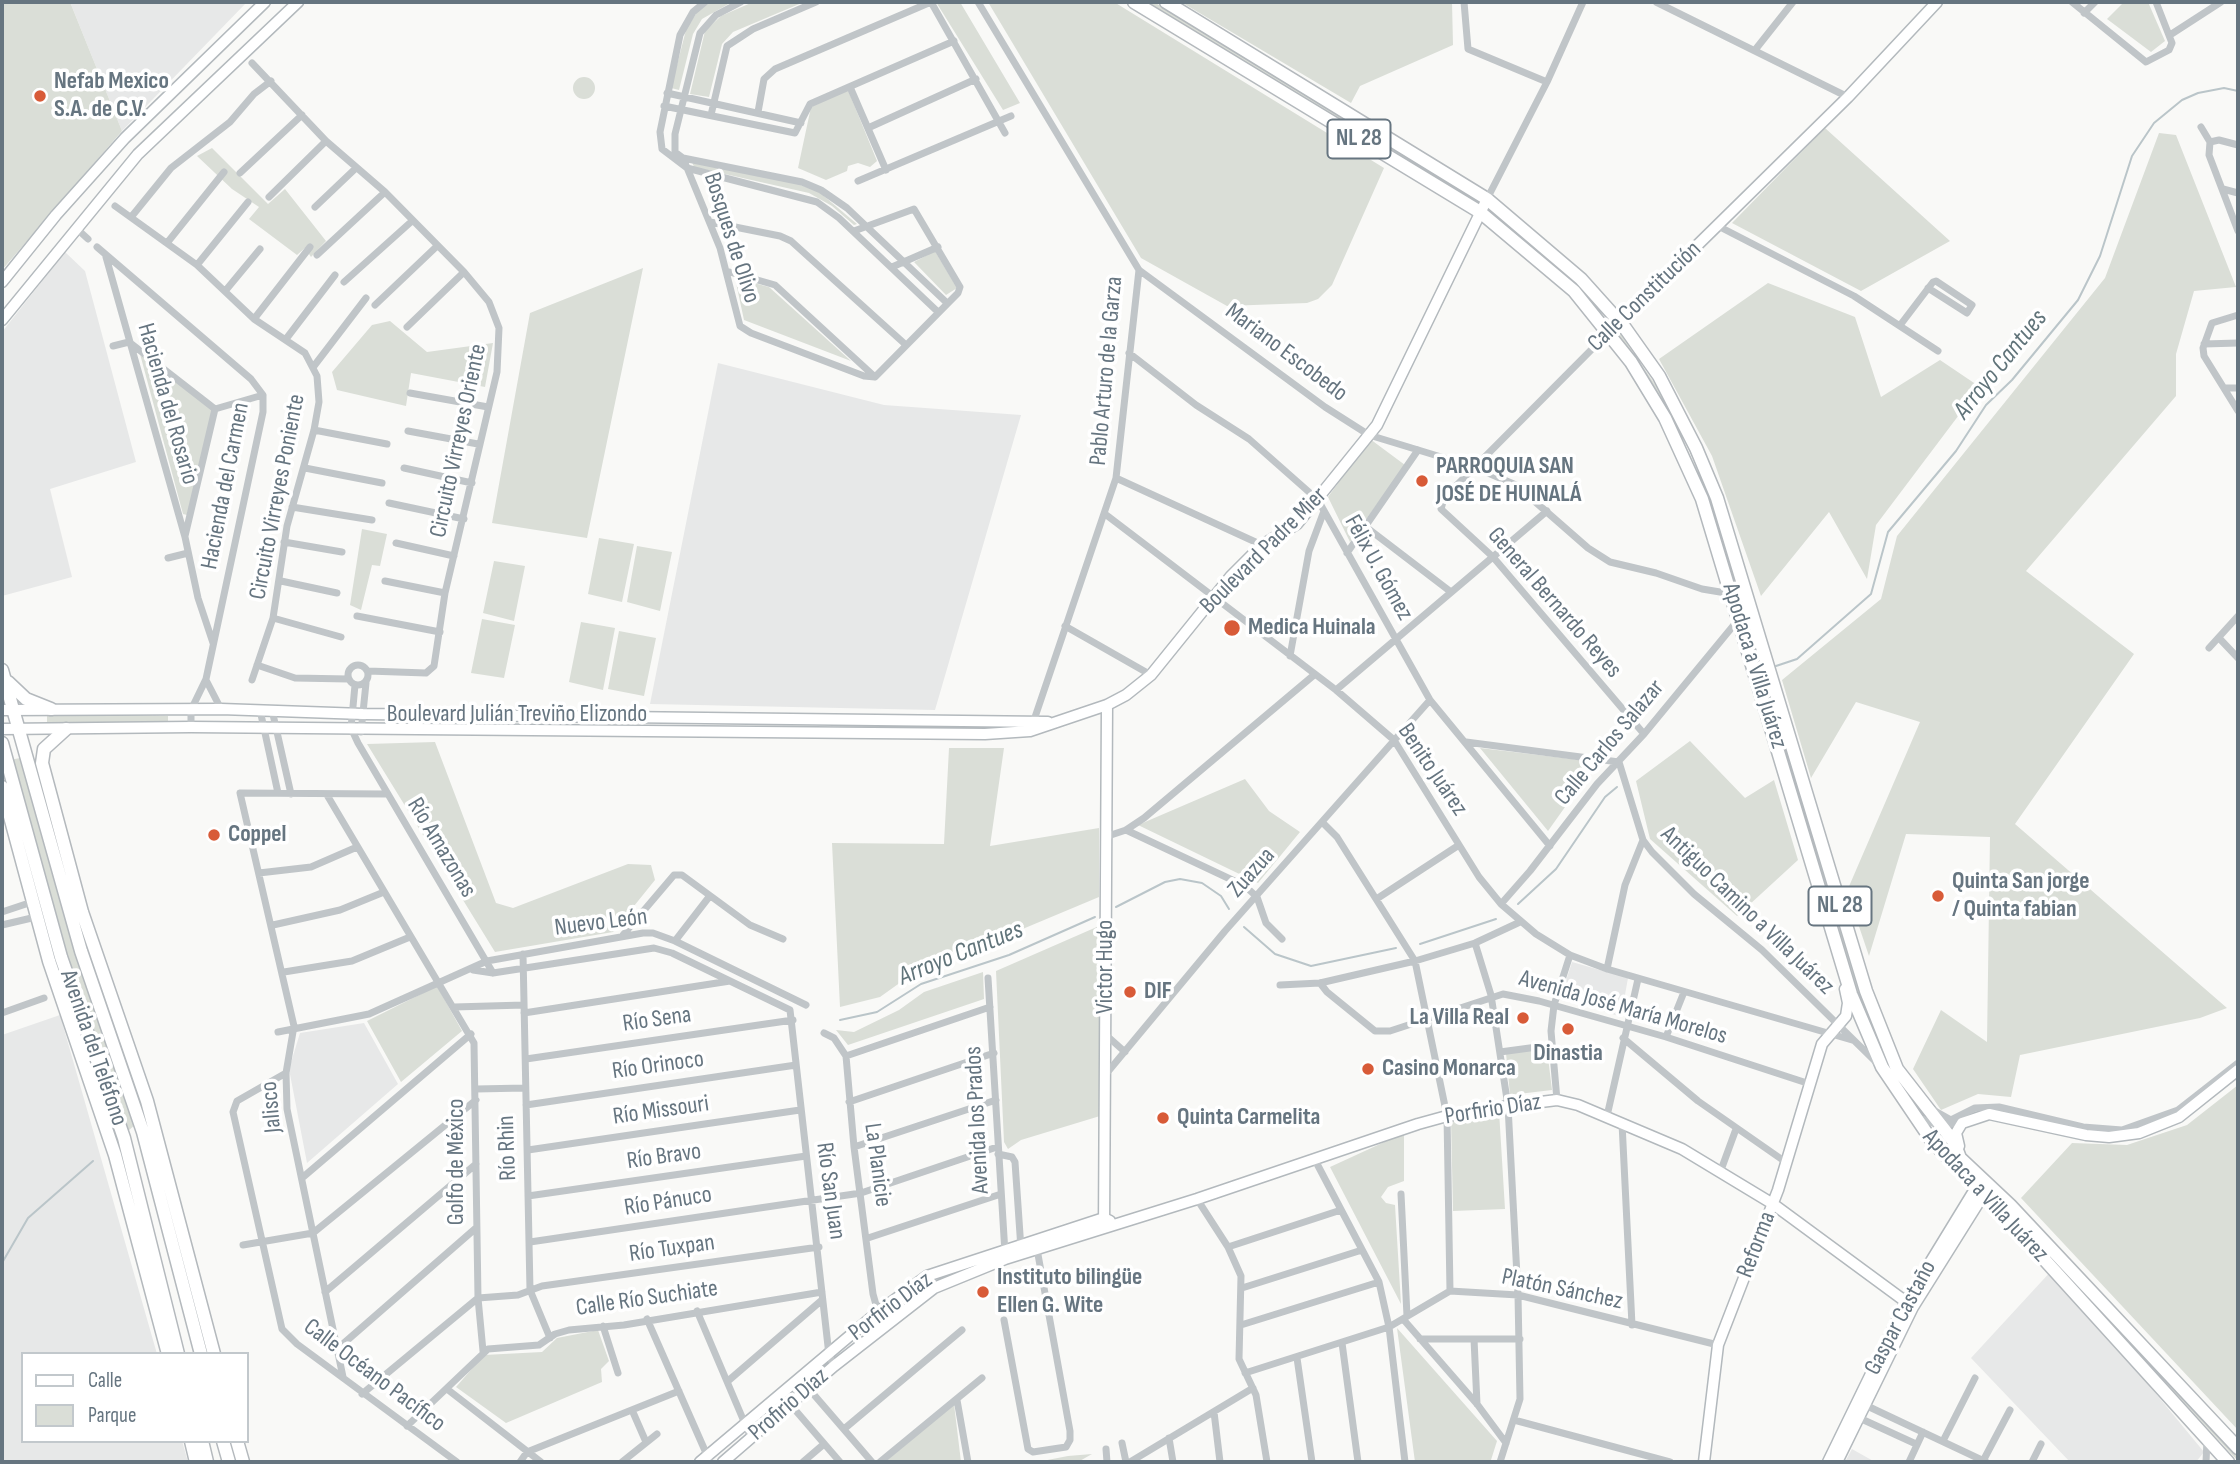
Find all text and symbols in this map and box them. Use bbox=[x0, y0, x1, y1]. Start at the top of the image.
place label: Nefab Mexico S.A. de C.V. bbox=[54, 68, 169, 124]
marker: Nefab Mexico S.A. de C.V. bbox=[32, 88, 48, 104]
road number: NL 28 bbox=[1328, 120, 1390, 158]
street label: Bosques de Olivo bbox=[696, 169, 766, 307]
street label: Calle Constitución bbox=[1582, 236, 1708, 358]
street label: Pablo Arturo de la Garza bbox=[1084, 275, 1130, 467]
street label: Mariano Escobedo bbox=[1219, 298, 1353, 408]
water label: Arroyo Cantues bbox=[1947, 304, 2055, 426]
street label: Hacienda del Rosario bbox=[130, 320, 204, 488]
street label: Circuito Virreyes Oriente bbox=[424, 342, 494, 540]
street label: Circuito Virreyes Poniente bbox=[244, 392, 312, 602]
street label: Hacienda del Carmen bbox=[196, 400, 256, 572]
place label: PARROQUIA SAN JOSÉ DE HUINALÁ bbox=[1436, 453, 1581, 509]
marker: PARROQUIA SAN JOSÉ DE HUINALÁ bbox=[1414, 473, 1430, 489]
street label: Boulevard Padre Mier bbox=[1195, 482, 1333, 620]
street label: Félix U. Gómez bbox=[1337, 510, 1419, 626]
street label: General Bernardo Reyes bbox=[1481, 522, 1627, 684]
street label: Apodaca a Villa Juárez bbox=[1715, 580, 1793, 752]
place label: Medica Huinala bbox=[1248, 614, 1376, 642]
marker: Medica Huinala bbox=[1222, 618, 1242, 638]
street label: Calle Carlos Salazar bbox=[1549, 674, 1671, 812]
street label: Boulevard Julián Treviño Elizondo bbox=[387, 701, 647, 729]
street label: Benito Juárez bbox=[1391, 718, 1473, 822]
street label: Río Amazonas bbox=[400, 793, 482, 903]
place label: Coppel bbox=[228, 821, 286, 849]
street label: Antiguo Camino a Villa Juárez bbox=[1654, 821, 1840, 1001]
marker: Coppel bbox=[206, 827, 222, 843]
street label: Zuazua bbox=[1222, 842, 1282, 904]
place label: Quinta San jorge / Quinta fabian bbox=[1952, 868, 2090, 924]
road number: NL 28 bbox=[1808, 886, 1871, 925]
marker: Quinta San jorge / Quinta fabian bbox=[1930, 888, 1946, 904]
street label: Nuevo León bbox=[553, 903, 649, 943]
water label: Arroyo Cantues bbox=[894, 915, 1028, 993]
street label: Victor Hugo bbox=[1092, 920, 1120, 1014]
street label: Avenida José María Morelos bbox=[1516, 965, 1730, 1051]
street label: Avenida del Teléfono bbox=[53, 966, 133, 1130]
place label: DIF bbox=[1144, 978, 1172, 1006]
marker: DIF bbox=[1122, 984, 1138, 1000]
street label: Río Sena bbox=[621, 1001, 693, 1039]
place label: La Villa Real bbox=[1409, 1004, 1509, 1032]
marker: La Villa Real bbox=[1515, 1010, 1531, 1026]
marker: Dinastia bbox=[1560, 1021, 1576, 1037]
place label: Dinastia bbox=[1533, 1040, 1603, 1068]
street label: Río Orinoco bbox=[610, 1045, 706, 1087]
street label: Avenida los Prados bbox=[960, 1045, 996, 1195]
place label: Casino Monarca bbox=[1382, 1055, 1516, 1083]
marker: Casino Monarca bbox=[1360, 1061, 1376, 1077]
street label: Jalisco bbox=[255, 1080, 289, 1134]
street label: Porfirio Díaz bbox=[1443, 1088, 1543, 1132]
street label: Río Missouri bbox=[611, 1090, 711, 1132]
street label: Golfo de México bbox=[443, 1099, 471, 1225]
place label: Quinta Carmelita bbox=[1177, 1104, 1320, 1132]
marker: Quinta Carmelita bbox=[1155, 1110, 1171, 1126]
street label: Río Rhin bbox=[492, 1115, 524, 1181]
street label: La Planicie bbox=[857, 1121, 897, 1209]
street label: Apodaca a Villa Juárez bbox=[1916, 1123, 2054, 1269]
street label: Río Bravo bbox=[625, 1138, 703, 1176]
street label: Río San Juan bbox=[809, 1141, 851, 1241]
street label: Río Pánuco bbox=[622, 1181, 714, 1223]
street label: Reforma bbox=[1731, 1208, 1783, 1282]
street label: Río Tuxpan bbox=[628, 1229, 716, 1269]
street label: Gaspar Castaño bbox=[1859, 1256, 1943, 1380]
street label: Platón Sánchez bbox=[1499, 1263, 1625, 1317]
place label: Instituto bilingüe Ellen G. Wite bbox=[997, 1264, 1142, 1320]
street label: Porfirio Díaz bbox=[844, 1266, 938, 1348]
street label: Calle Río Suchiate bbox=[574, 1275, 720, 1323]
marker: Instituto bilingüe Ellen G. Wite bbox=[975, 1284, 991, 1300]
street label: Calle Océano Pacífico bbox=[297, 1313, 451, 1439]
legend bbox=[21, 1352, 248, 1443]
street label: Profirio Díaz bbox=[743, 1363, 835, 1447]
text: Calle bbox=[88, 1368, 122, 1393]
text: Parque bbox=[88, 1403, 136, 1428]

